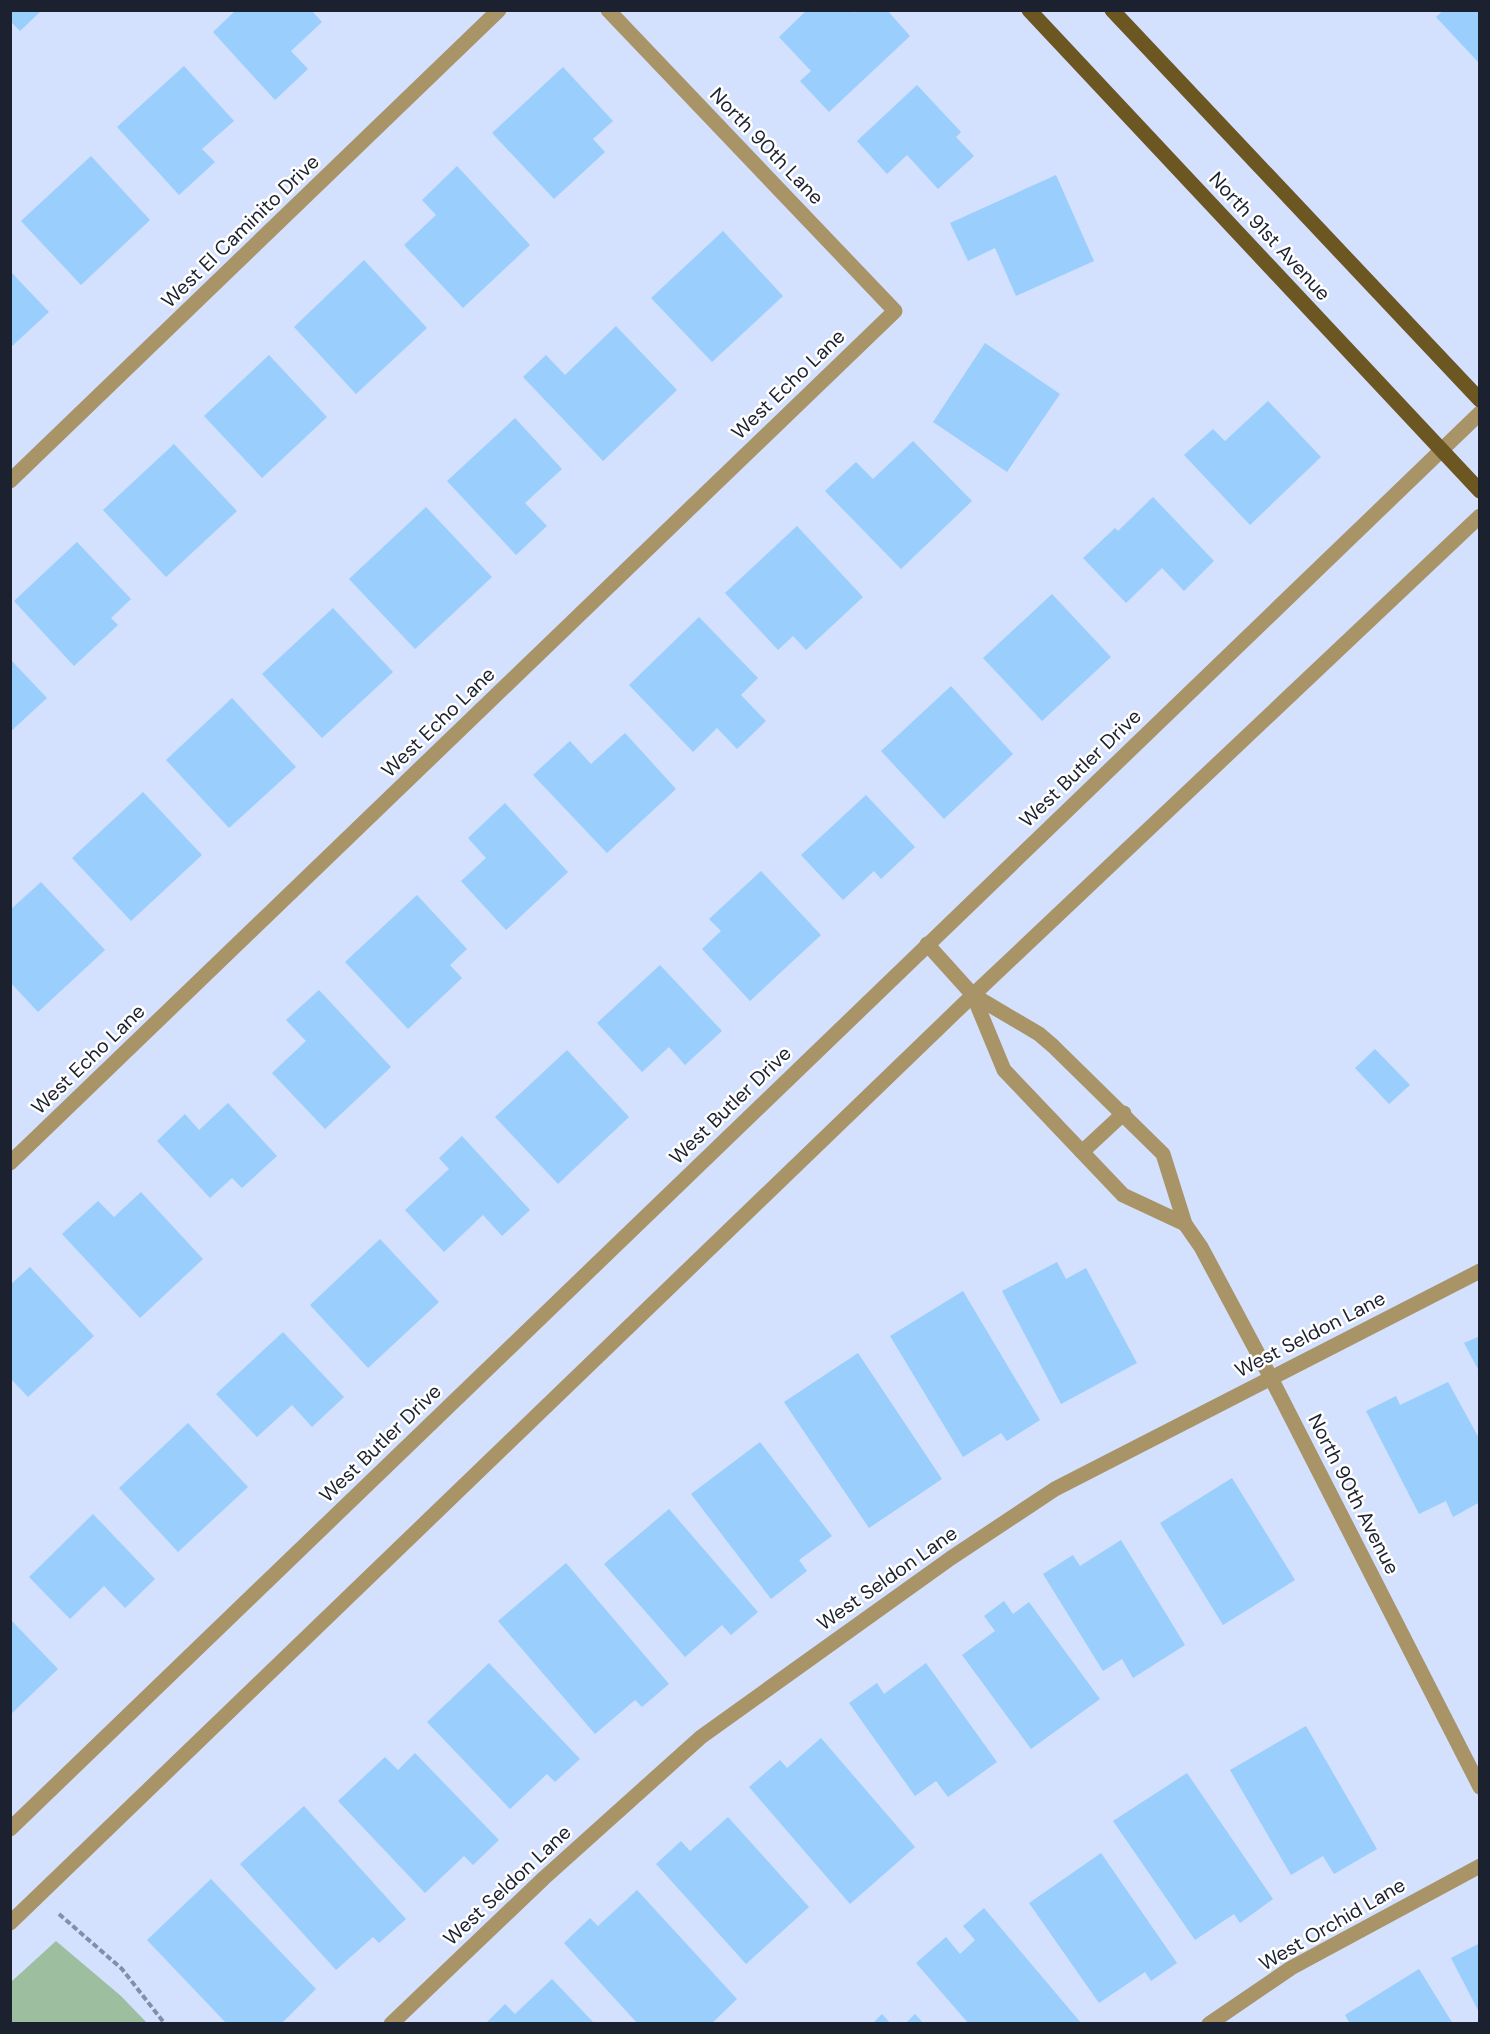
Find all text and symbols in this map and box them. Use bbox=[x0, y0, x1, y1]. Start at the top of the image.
street label: North 90th Lane bbox=[705, 82, 829, 210]
street label: West El Caminito Drive bbox=[156, 149, 324, 313]
street label: North 91st Avenue bbox=[1204, 166, 1336, 306]
street label: West Echo Lane bbox=[726, 323, 850, 445]
street label: West Echo Lane bbox=[376, 661, 500, 783]
street label: West Butler Drive bbox=[1014, 703, 1146, 833]
street label: West Echo Lane bbox=[26, 998, 150, 1120]
street label: West Butler Drive bbox=[664, 1040, 796, 1170]
street label: West Seldon Lane bbox=[1230, 1285, 1390, 1383]
street label: West Butler Drive bbox=[314, 1378, 446, 1508]
street label: North 90th Avenue bbox=[1302, 1409, 1406, 1579]
street label: West Seldon Lane bbox=[812, 1520, 962, 1636]
street label: West Seldon Lane bbox=[438, 1819, 576, 1951]
street label: West Orchid Lane bbox=[1254, 1872, 1410, 1976]

